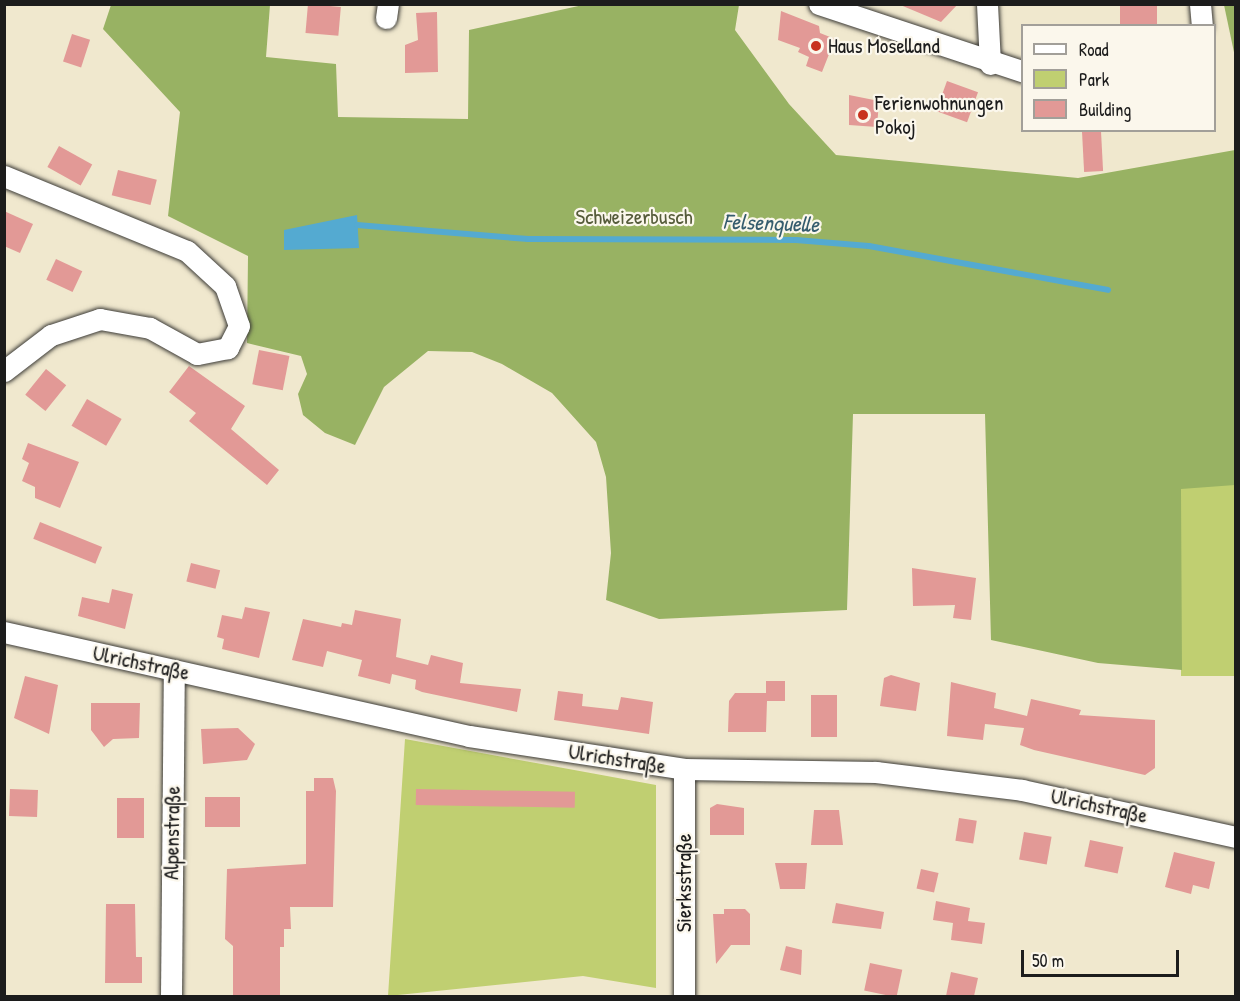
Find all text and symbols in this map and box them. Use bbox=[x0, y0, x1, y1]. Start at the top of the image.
legend bbox=[1021, 24, 1216, 132]
place label: Haus Moselland bbox=[828, 33, 940, 59]
text: Road bbox=[1079, 37, 1109, 62]
marker: Haus Moselland bbox=[809, 39, 823, 53]
text: Park bbox=[1079, 67, 1109, 92]
place label: Ferienwohnungen Pokoj bbox=[875, 90, 1003, 140]
text: Building bbox=[1079, 97, 1131, 122]
marker: Ferienwohnungen Pokoj bbox=[856, 108, 870, 122]
park label: Schweizerbusch bbox=[576, 204, 692, 230]
water label: Felsenquelle bbox=[723, 208, 819, 238]
street label: Ulrichstraße bbox=[90, 640, 192, 686]
street label: Ulrichstraße bbox=[567, 739, 667, 779]
street label: Ulrichstraße bbox=[1048, 783, 1150, 829]
street label: Alpenstraße bbox=[159, 786, 185, 880]
street label: Sierksstraße bbox=[671, 834, 697, 932]
scale bar bbox=[1024, 938, 1182, 976]
text: 50 m bbox=[1032, 948, 1064, 973]

